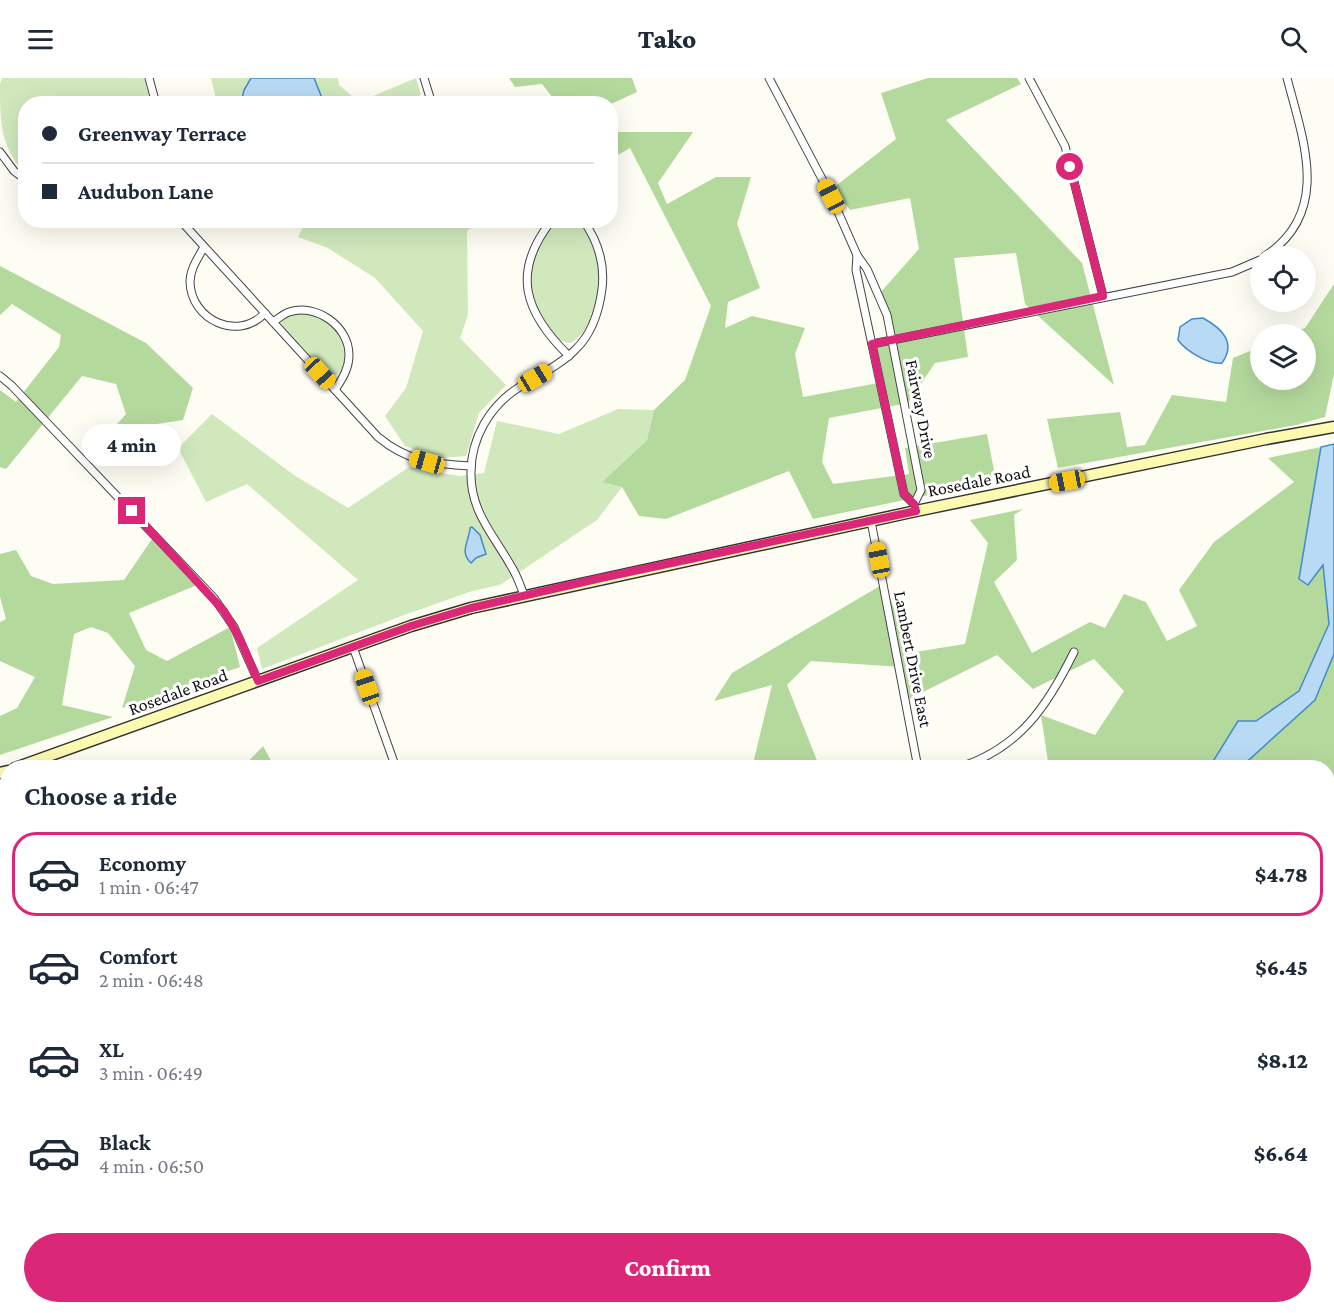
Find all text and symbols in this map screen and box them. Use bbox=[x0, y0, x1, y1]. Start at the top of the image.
icon: menu bbox=[24, 23, 57, 56]
icon: search bbox=[1277, 23, 1310, 56]
text: Tako bbox=[638, 24, 696, 54]
text: Greenway Terrace bbox=[78, 121, 247, 146]
route start bbox=[1056, 153, 1083, 180]
car bbox=[815, 176, 847, 216]
text: Audubon Lane bbox=[78, 179, 214, 204]
map controls bbox=[1250, 246, 1316, 390]
button: locate bbox=[1250, 246, 1316, 312]
button: layers bbox=[1250, 324, 1316, 390]
car bbox=[301, 354, 339, 392]
street label: Fairway Drive bbox=[902, 358, 940, 460]
car bbox=[515, 361, 555, 395]
callout: 4 min bbox=[82, 424, 182, 466]
text: 4 min bbox=[107, 434, 156, 456]
car bbox=[407, 448, 447, 476]
street label: Rosedale Road bbox=[926, 461, 1032, 501]
car bbox=[1048, 469, 1086, 493]
route end bbox=[118, 497, 145, 524]
car bbox=[867, 541, 891, 579]
street label: Lambert Drive East bbox=[890, 589, 936, 730]
street label: Rosedale Road bbox=[126, 665, 231, 719]
car bbox=[353, 667, 381, 707]
text: Choose a ride bbox=[24, 781, 177, 811]
icon: car bbox=[27, 847, 81, 901]
text: Economy bbox=[99, 851, 186, 876]
text: $4.78 bbox=[1255, 862, 1308, 887]
text: 1 min · 06:47 bbox=[99, 876, 199, 898]
icon: car bbox=[27, 940, 81, 994]
text: Comfort bbox=[99, 944, 177, 969]
text: $6.45 bbox=[1255, 955, 1308, 980]
text: 2 min · 06:48 bbox=[99, 969, 204, 991]
icon: car bbox=[27, 1033, 81, 1087]
text: XL bbox=[99, 1037, 124, 1062]
text: $8.12 bbox=[1257, 1048, 1308, 1073]
text: 3 min · 06:49 bbox=[99, 1062, 203, 1084]
icon: car bbox=[27, 1126, 81, 1180]
text: Black bbox=[99, 1130, 151, 1155]
text: $6.64 bbox=[1254, 1141, 1308, 1166]
text: 4 min · 06:50 bbox=[99, 1155, 204, 1177]
button: Confirm bbox=[24, 1233, 1311, 1302]

